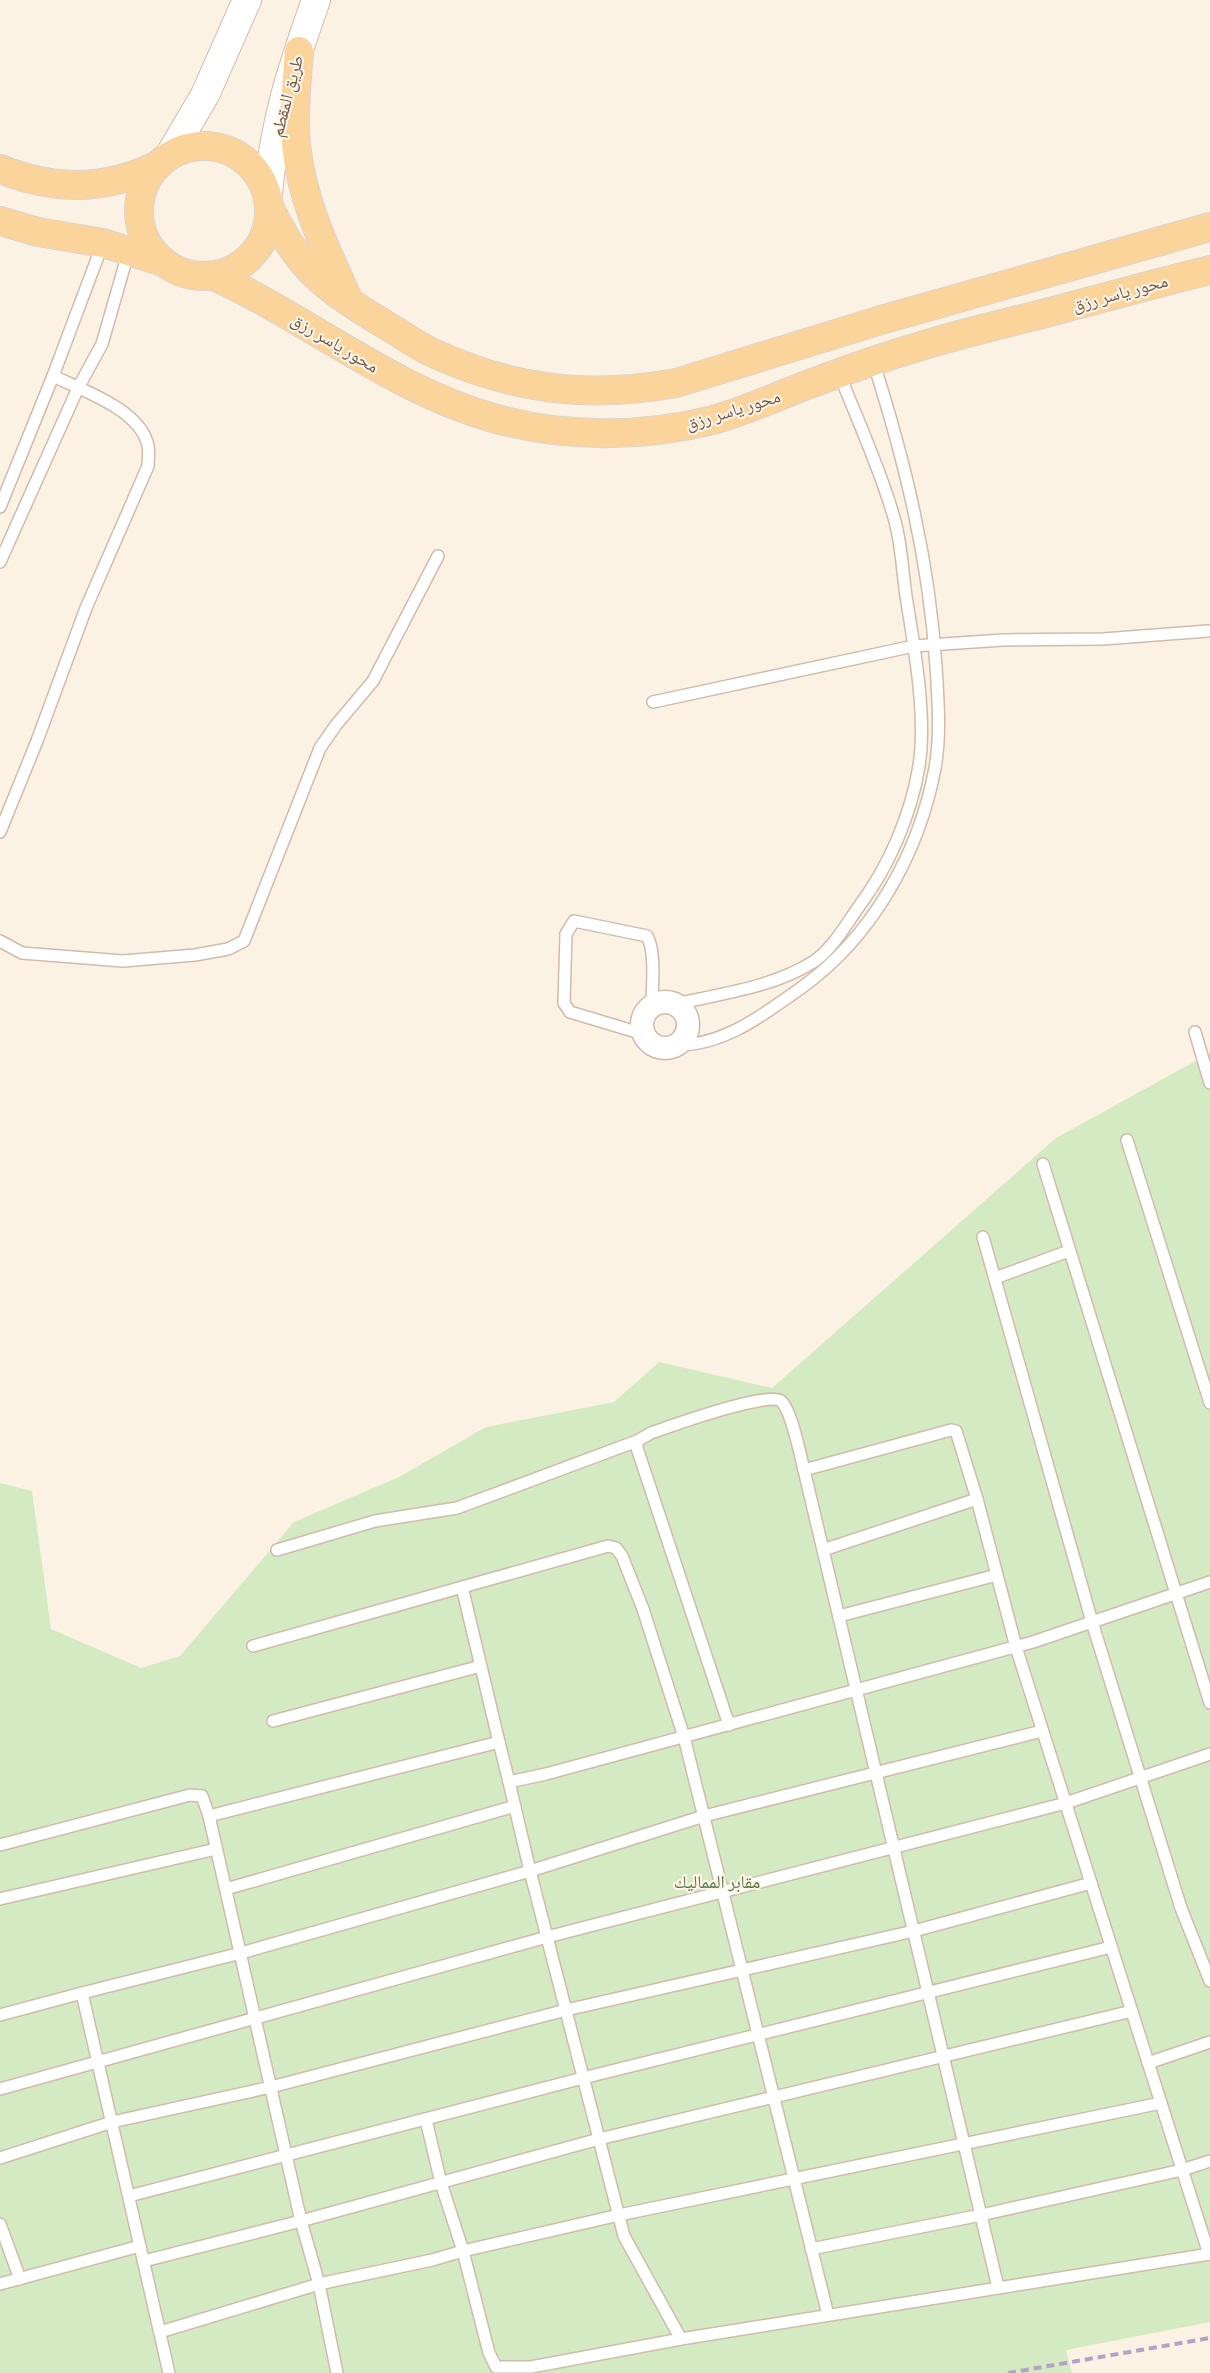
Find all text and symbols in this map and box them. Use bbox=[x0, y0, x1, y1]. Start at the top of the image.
street label: طريق المقطم bbox=[265, 52, 310, 140]
street label: محور ياسر رزق bbox=[1069, 269, 1171, 318]
street label: محور ياسر رزق bbox=[286, 307, 383, 379]
street label: محور ياسر رزق bbox=[683, 384, 784, 437]
park label: مقابر المماليك bbox=[674, 1870, 760, 1895]

